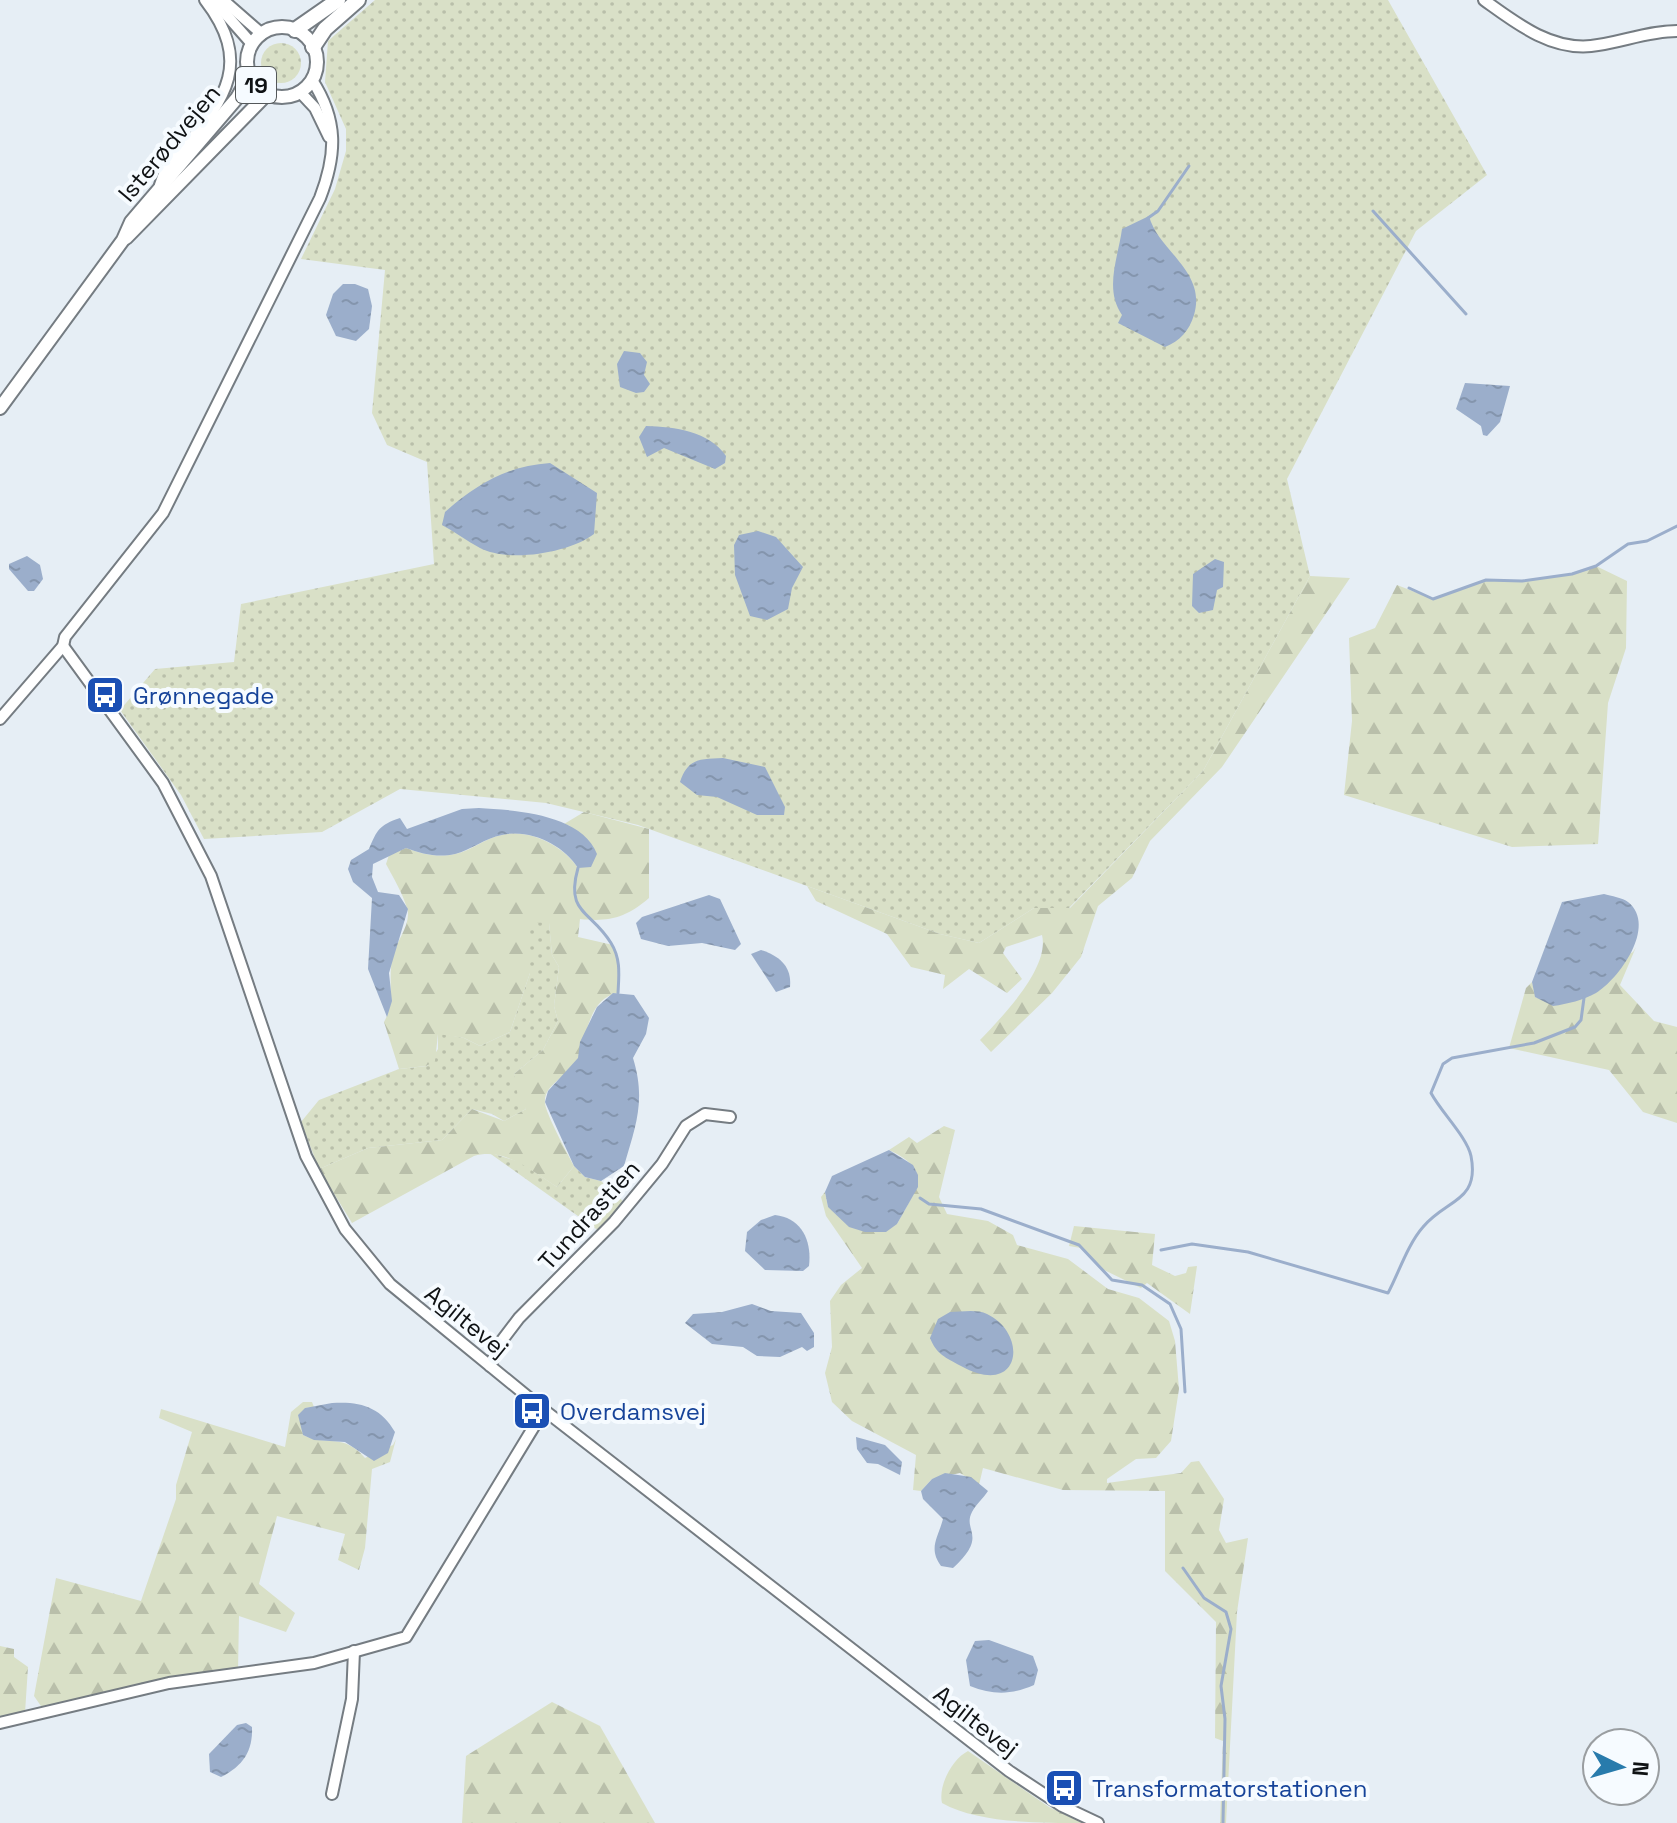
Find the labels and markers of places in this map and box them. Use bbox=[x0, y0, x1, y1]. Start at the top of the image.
bus stop icon: Grønnegade bbox=[84, 674, 126, 716]
place label: Grønnegade bbox=[133, 680, 274, 711]
bus stop icon: Overdamsvej bbox=[511, 1390, 553, 1432]
place label: Overdamsvej bbox=[560, 1396, 706, 1427]
bus stop icon: Transformatorstationen bbox=[1043, 1767, 1085, 1809]
place label: Transformatorstationen bbox=[1092, 1773, 1367, 1804]

